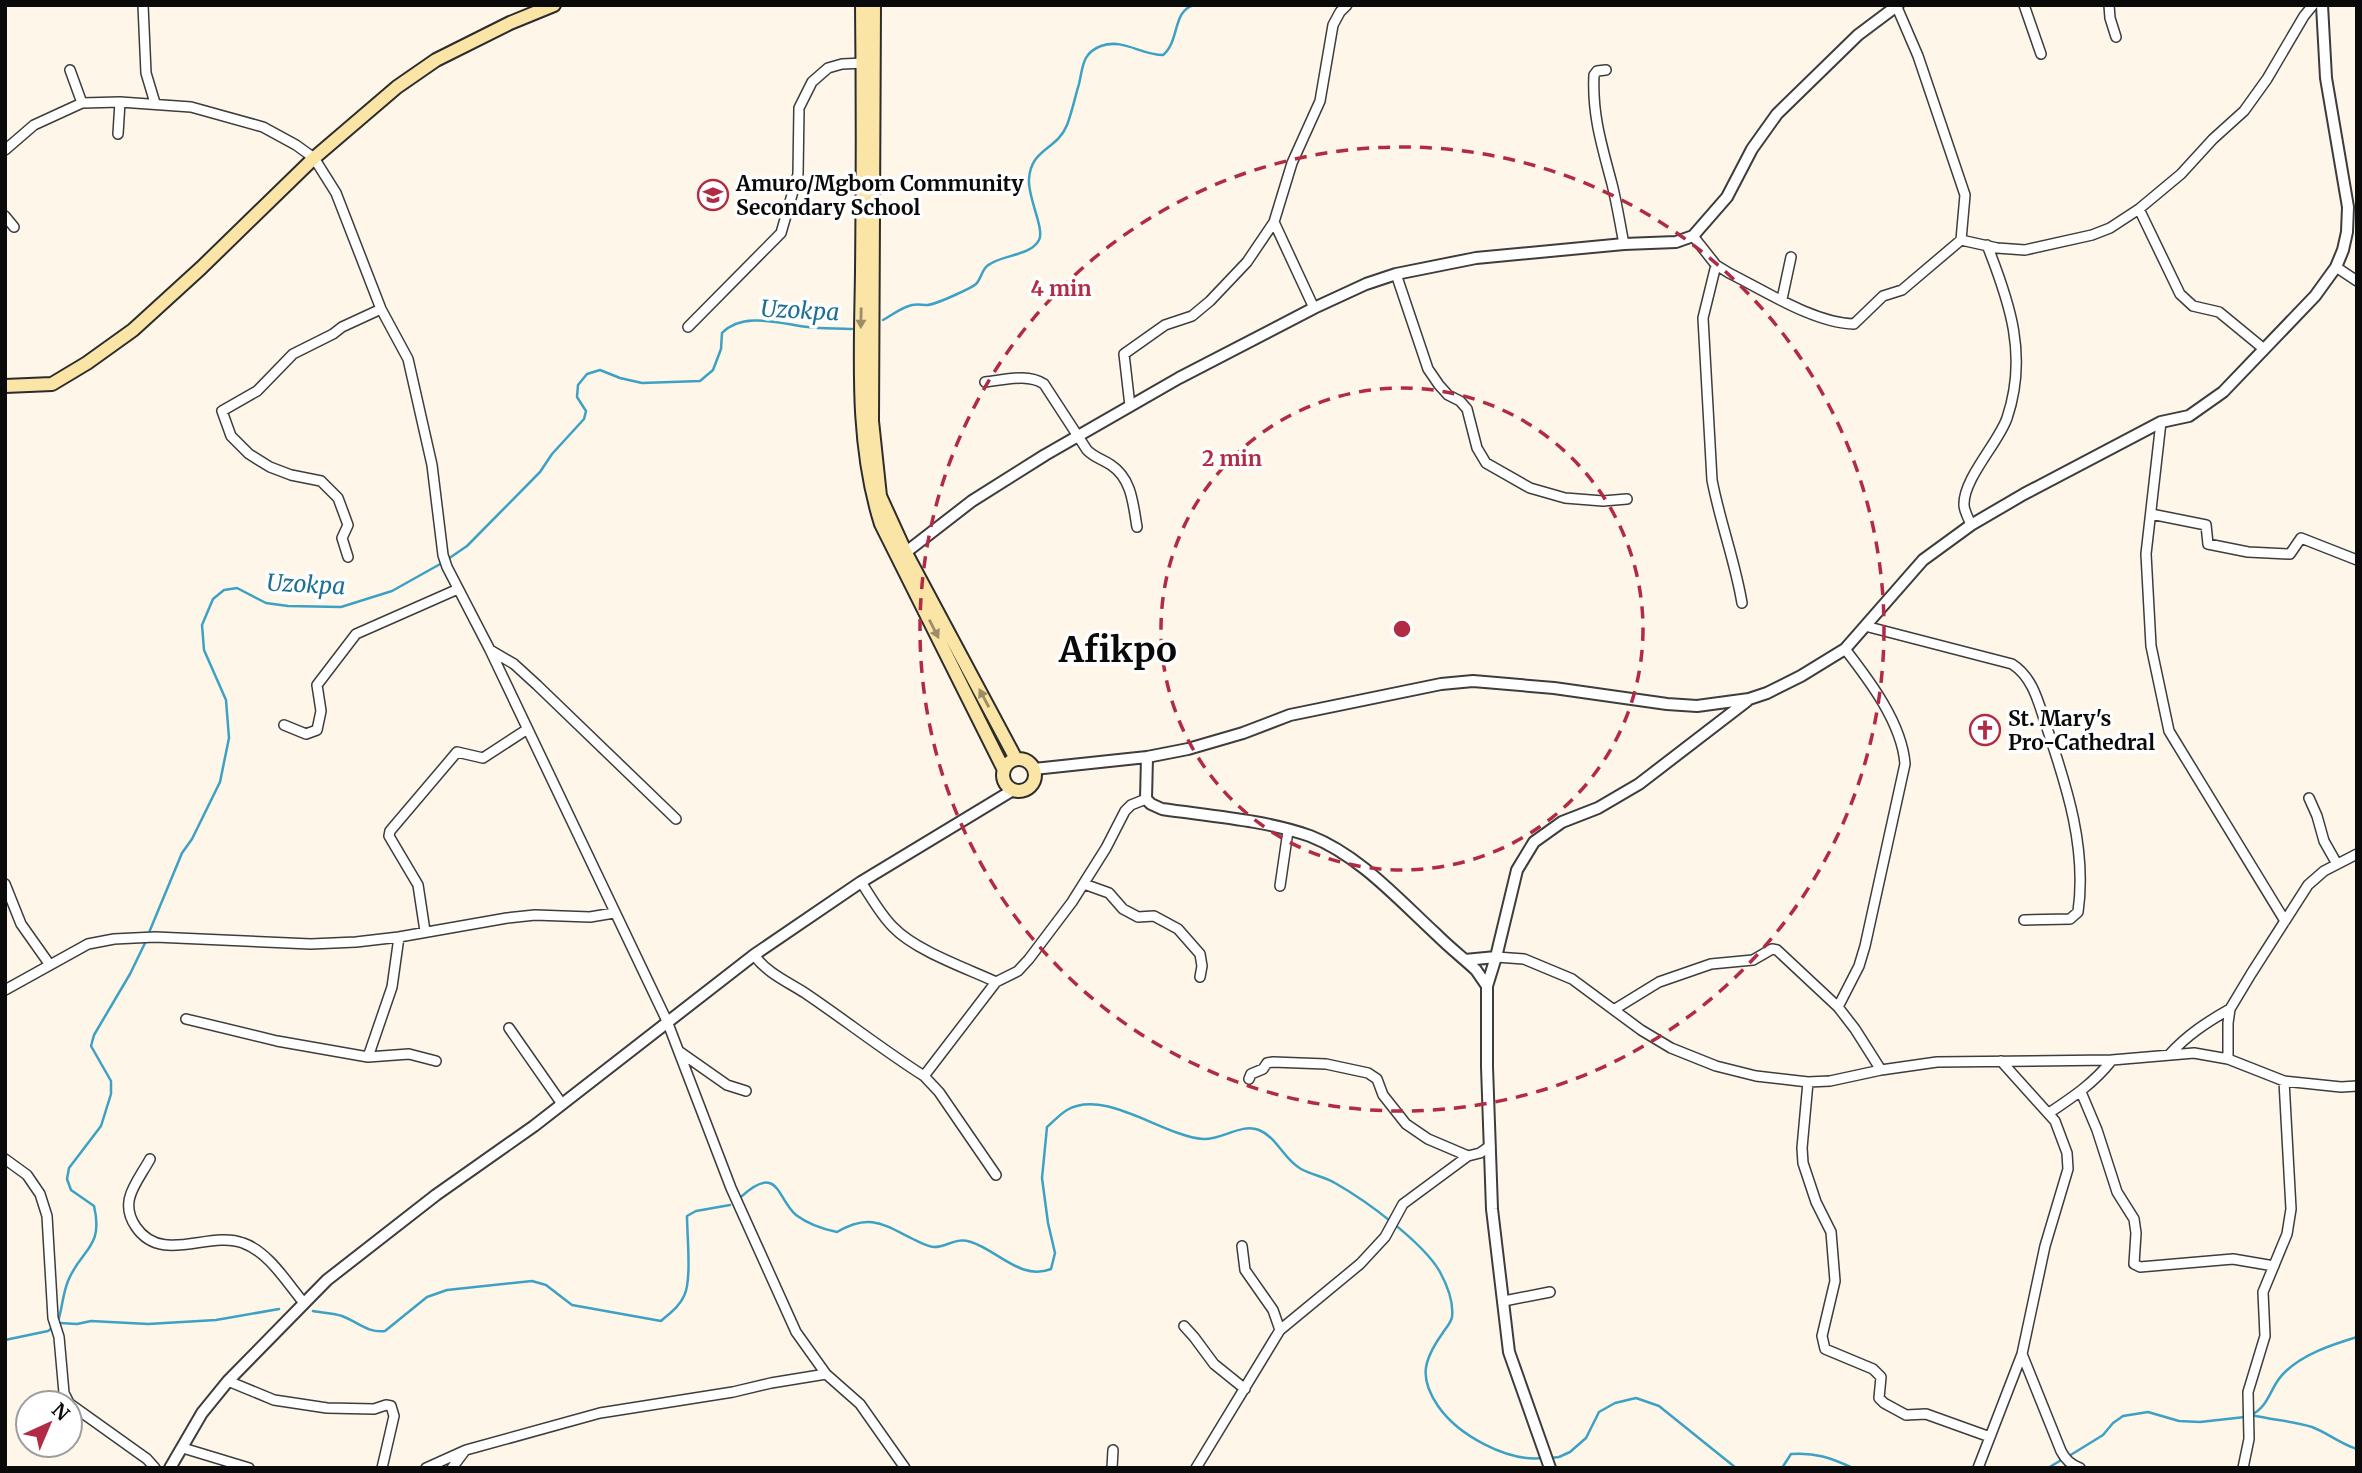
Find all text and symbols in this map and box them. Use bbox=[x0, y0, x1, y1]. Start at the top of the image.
place label: Amuro/Mgbom Community Secondary School bbox=[735, 170, 1024, 221]
school or university icon: Amuro/Mgbom Community Secondary School bbox=[696, 178, 730, 212]
text: 4 min bbox=[1031, 275, 1091, 302]
water label: Uzokpa bbox=[760, 293, 840, 327]
one-way arrow bbox=[855, 308, 867, 330]
text: 2 min bbox=[1202, 445, 1262, 472]
water label: Uzokpa bbox=[266, 567, 346, 601]
centre of rings bbox=[1390, 617, 1414, 641]
one-way arrow bbox=[928, 619, 939, 639]
district label: Afikpo bbox=[1058, 628, 1177, 672]
one-way arrow bbox=[978, 689, 990, 708]
place label: St. Mary's Pro-Cathedral bbox=[2008, 705, 2155, 756]
church icon: St. Mary's Pro-Cathedral bbox=[1968, 713, 2002, 747]
north arrow bbox=[14, 1389, 84, 1459]
text: N bbox=[47, 1398, 75, 1426]

